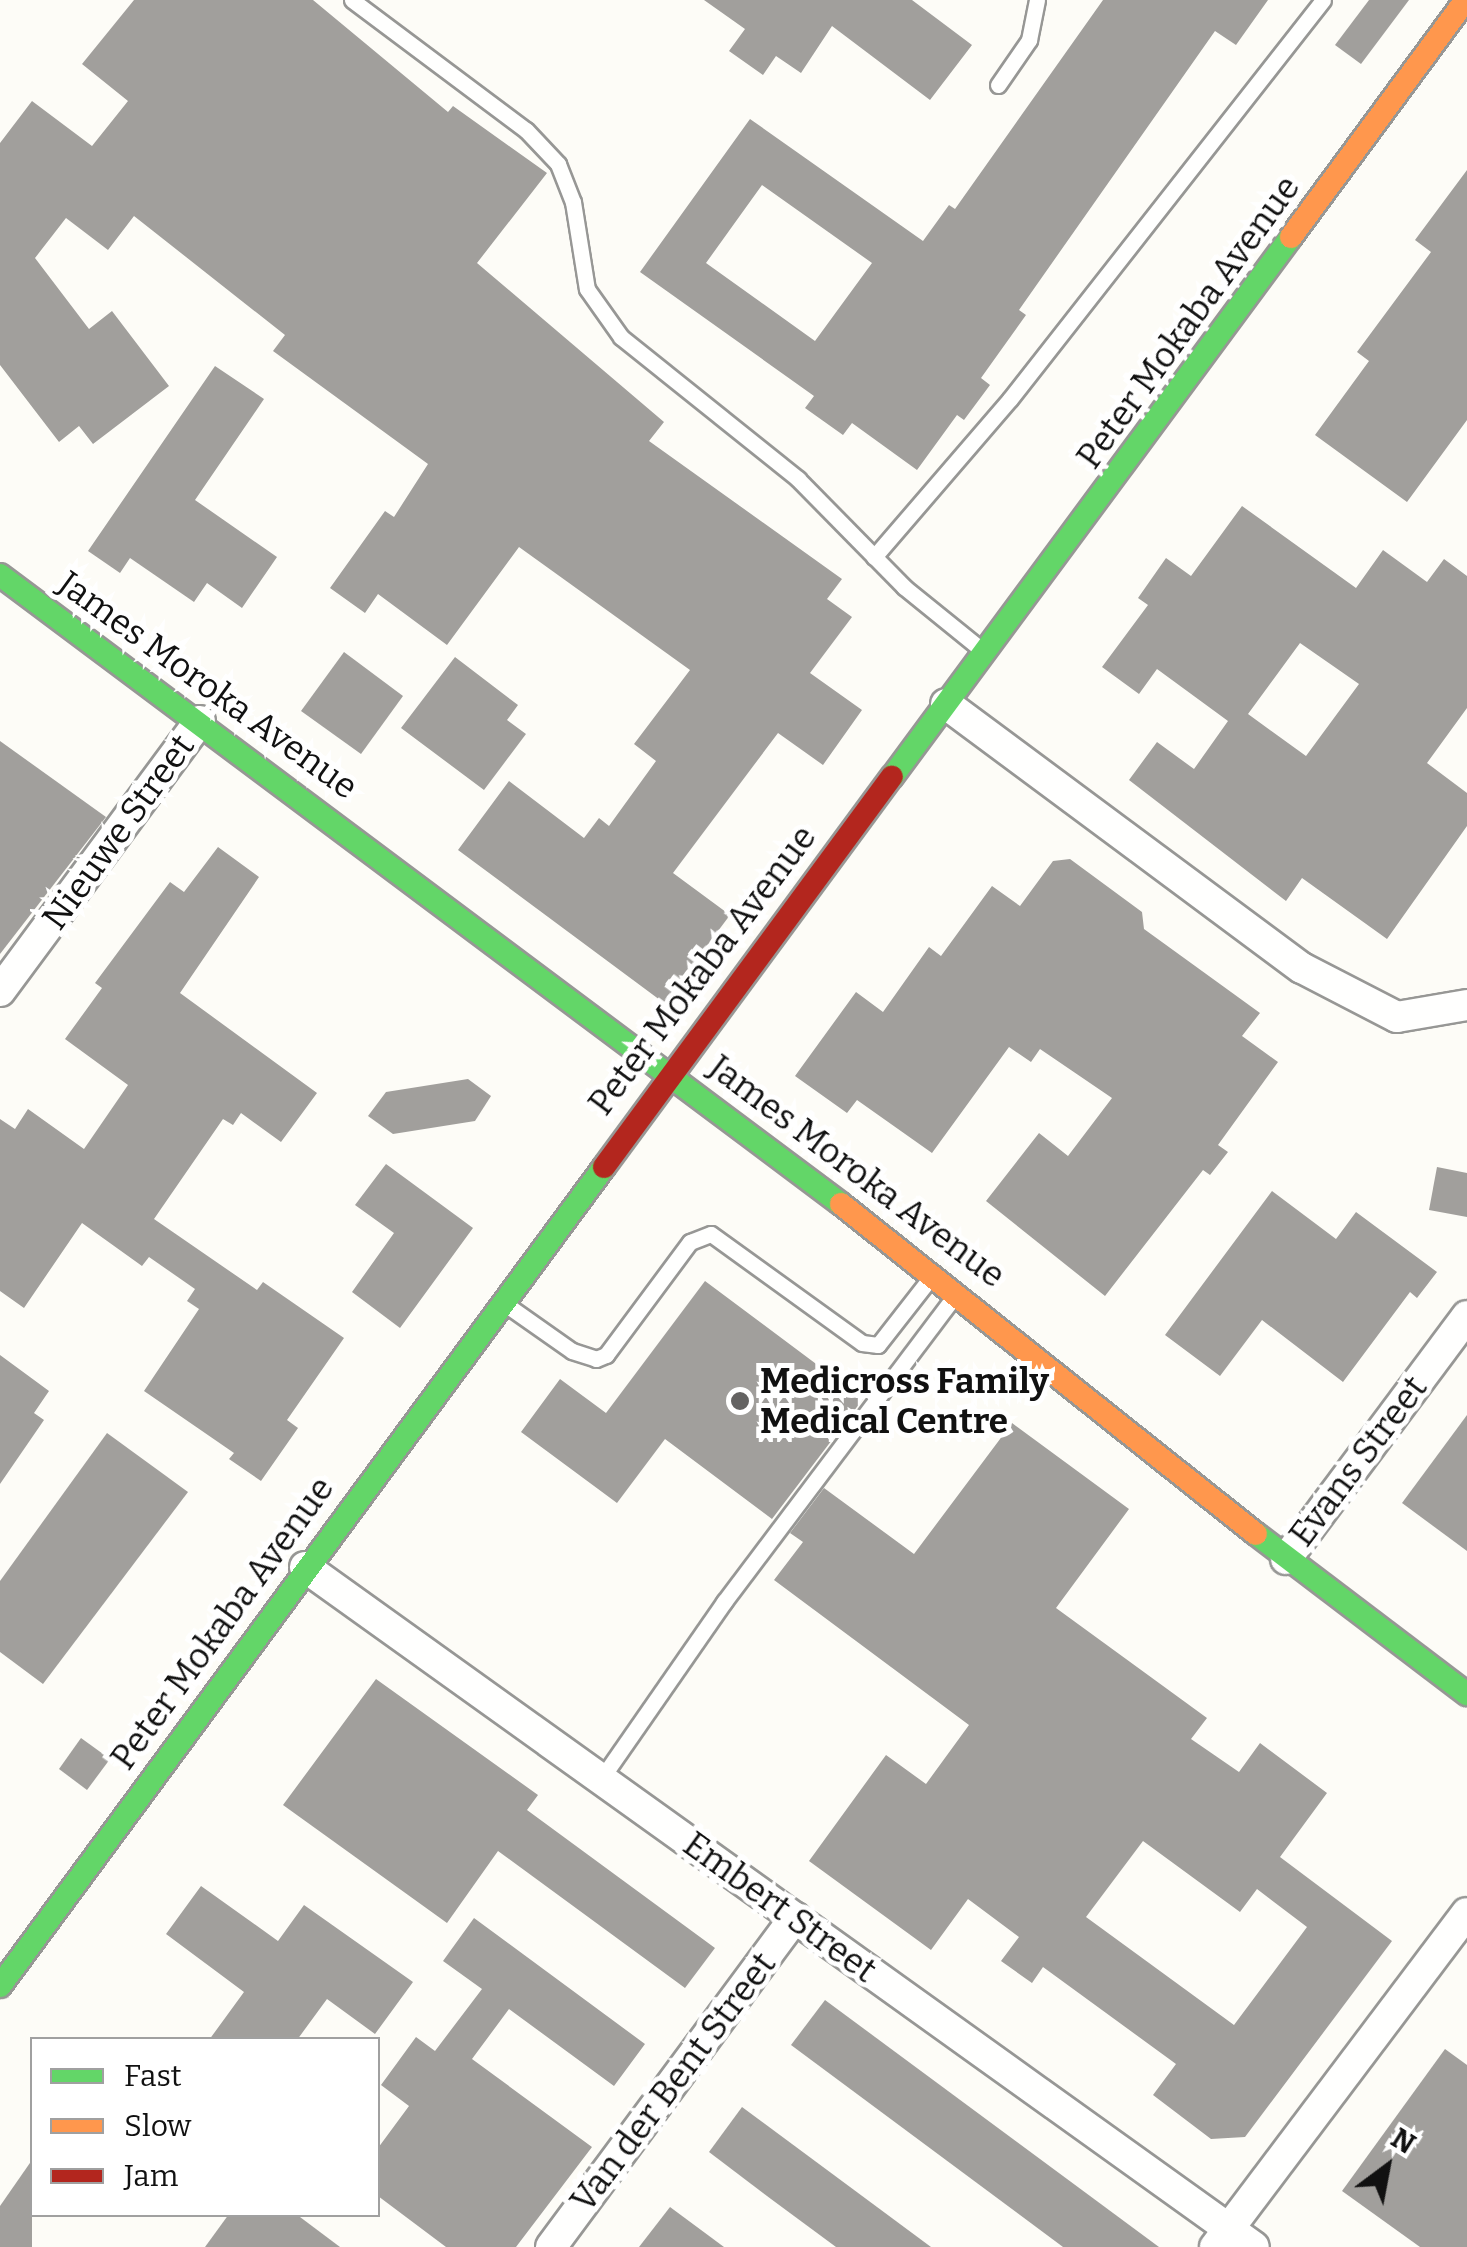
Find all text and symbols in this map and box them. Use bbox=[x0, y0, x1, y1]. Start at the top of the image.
street label: Peter Mokaba Avenue bbox=[1068, 168, 1308, 476]
street label: James Moroka Avenue bbox=[50, 562, 366, 808]
street label: Nieuwe Street bbox=[33, 726, 203, 938]
street label: Peter Mokaba Avenue bbox=[579, 817, 825, 1123]
street label: James Moroka Avenue bbox=[701, 1046, 1013, 1296]
place label: Medicross Family Medical Centre bbox=[760, 1360, 1049, 1442]
street label: Evans Street bbox=[1280, 1368, 1436, 1554]
marker: Medicross Family Medical Centre bbox=[729, 1390, 751, 1412]
street label: Peter Mokaba Avenue bbox=[102, 1469, 342, 1777]
street label: Embert Street bbox=[675, 1823, 885, 1991]
street label: Van der Bent Street bbox=[562, 1944, 784, 2220]
legend bbox=[30, 2037, 380, 2217]
text: Fast bbox=[124, 2058, 182, 2094]
text: Slow bbox=[124, 2108, 191, 2144]
north arrow bbox=[1337, 2117, 1437, 2217]
text: N bbox=[1385, 2121, 1421, 2161]
text: Jam bbox=[124, 2158, 178, 2194]

